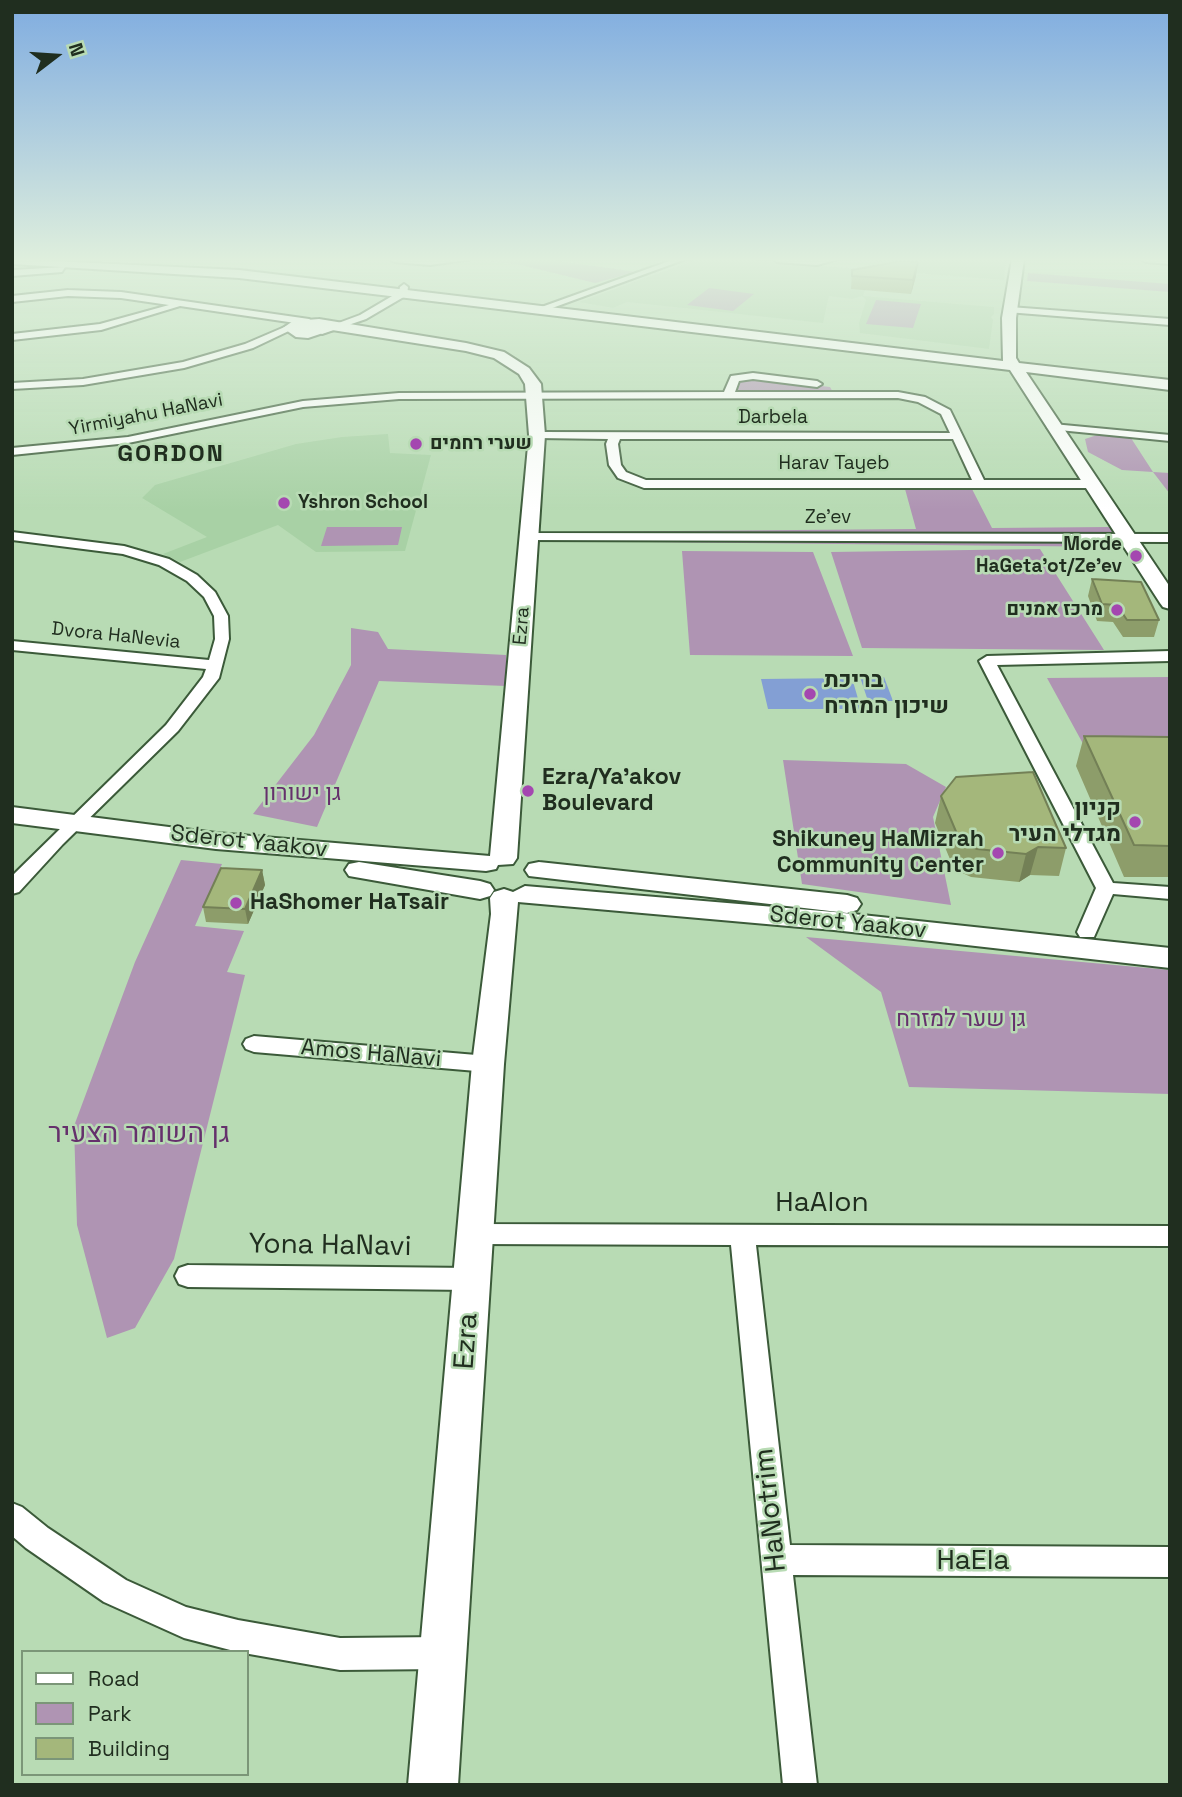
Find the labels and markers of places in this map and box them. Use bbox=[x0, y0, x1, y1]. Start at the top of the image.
place label: שערי רחמים bbox=[430, 433, 532, 455]
marker: שערי רחמים bbox=[408, 436, 424, 452]
place label: Yshron School bbox=[298, 492, 428, 514]
marker: Yshron School bbox=[276, 495, 292, 511]
place label: Morde HaGeta'ot/Ze'ev bbox=[976, 534, 1122, 578]
marker: Morde HaGeta'ot/Ze'ev bbox=[1128, 548, 1144, 564]
place label: מרכז אמנים bbox=[1007, 599, 1103, 621]
marker: מרכז אמנים bbox=[1109, 602, 1125, 618]
place label: בריכת שיכון המזרח bbox=[824, 667, 949, 721]
marker: בריכת שיכון המזרח bbox=[802, 686, 818, 702]
place label: Ezra/Ya'akov Boulevard bbox=[542, 764, 681, 818]
marker: Ezra/Ya'akov Boulevard bbox=[520, 783, 536, 799]
place label: קניון מגדלי העיר bbox=[1009, 795, 1121, 849]
marker: קניון מגדלי העיר bbox=[1127, 814, 1143, 830]
place label: Shikuney HaMizrah Community Center bbox=[772, 826, 984, 880]
marker: Shikuney HaMizrah Community Center bbox=[990, 845, 1006, 861]
place label: HaShomer HaTsair bbox=[250, 889, 449, 917]
marker: HaShomer HaTsair bbox=[228, 895, 244, 911]

